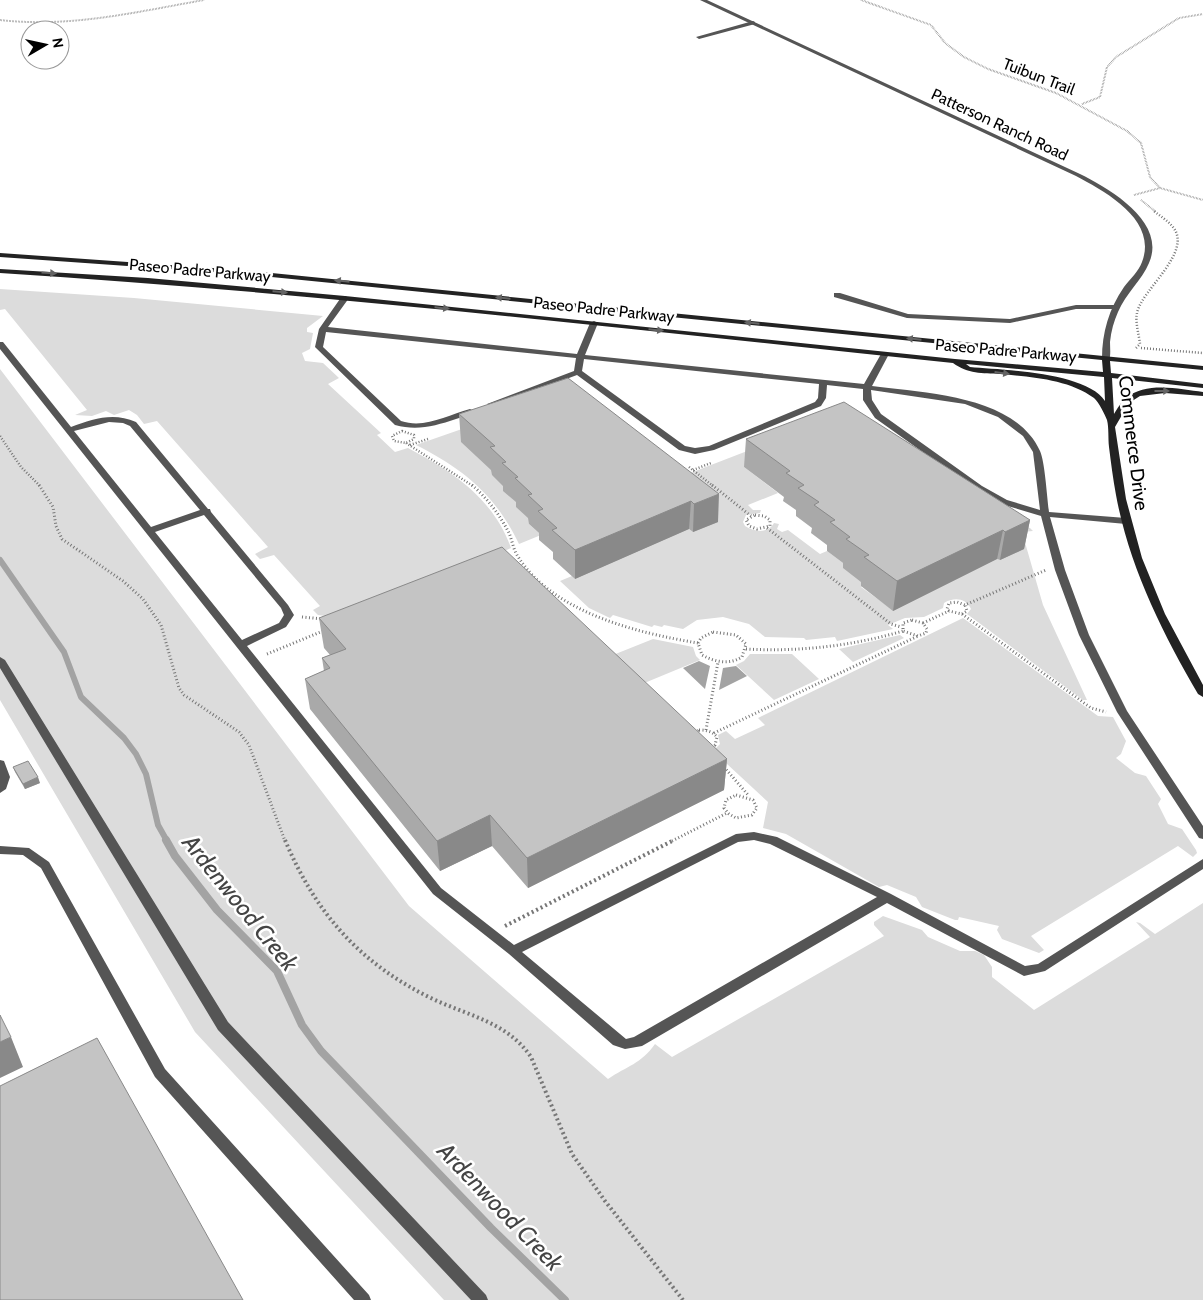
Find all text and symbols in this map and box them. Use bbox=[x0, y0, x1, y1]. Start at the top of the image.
north arrow bbox=[20, 20, 70, 70]
text: N bbox=[48, 37, 68, 49]
street label: Tuibun Trail bbox=[1000, 54, 1078, 99]
street label: Patterson Ranch Road bbox=[928, 84, 1071, 165]
street label: Paseo Padre Parkway bbox=[129, 255, 271, 286]
one-way arrow bbox=[41, 270, 57, 278]
one-way arrow bbox=[333, 277, 349, 285]
one-way arrow bbox=[273, 288, 289, 296]
street label: Paseo Padre Parkway bbox=[532, 293, 675, 326]
one-way arrow bbox=[495, 294, 511, 302]
one-way arrow bbox=[434, 304, 450, 312]
one-way arrow bbox=[744, 319, 760, 327]
one-way arrow bbox=[648, 326, 664, 334]
one-way arrow bbox=[905, 335, 921, 343]
street label: Paseo Padre Parkway bbox=[935, 335, 1077, 366]
one-way arrow bbox=[994, 369, 1010, 377]
street label: Commerce Drive bbox=[1114, 374, 1153, 512]
one-way arrow bbox=[1155, 387, 1171, 395]
water label: Ardenwood Creek bbox=[176, 828, 305, 977]
water label: Ardenwood Creek bbox=[431, 1136, 569, 1277]

